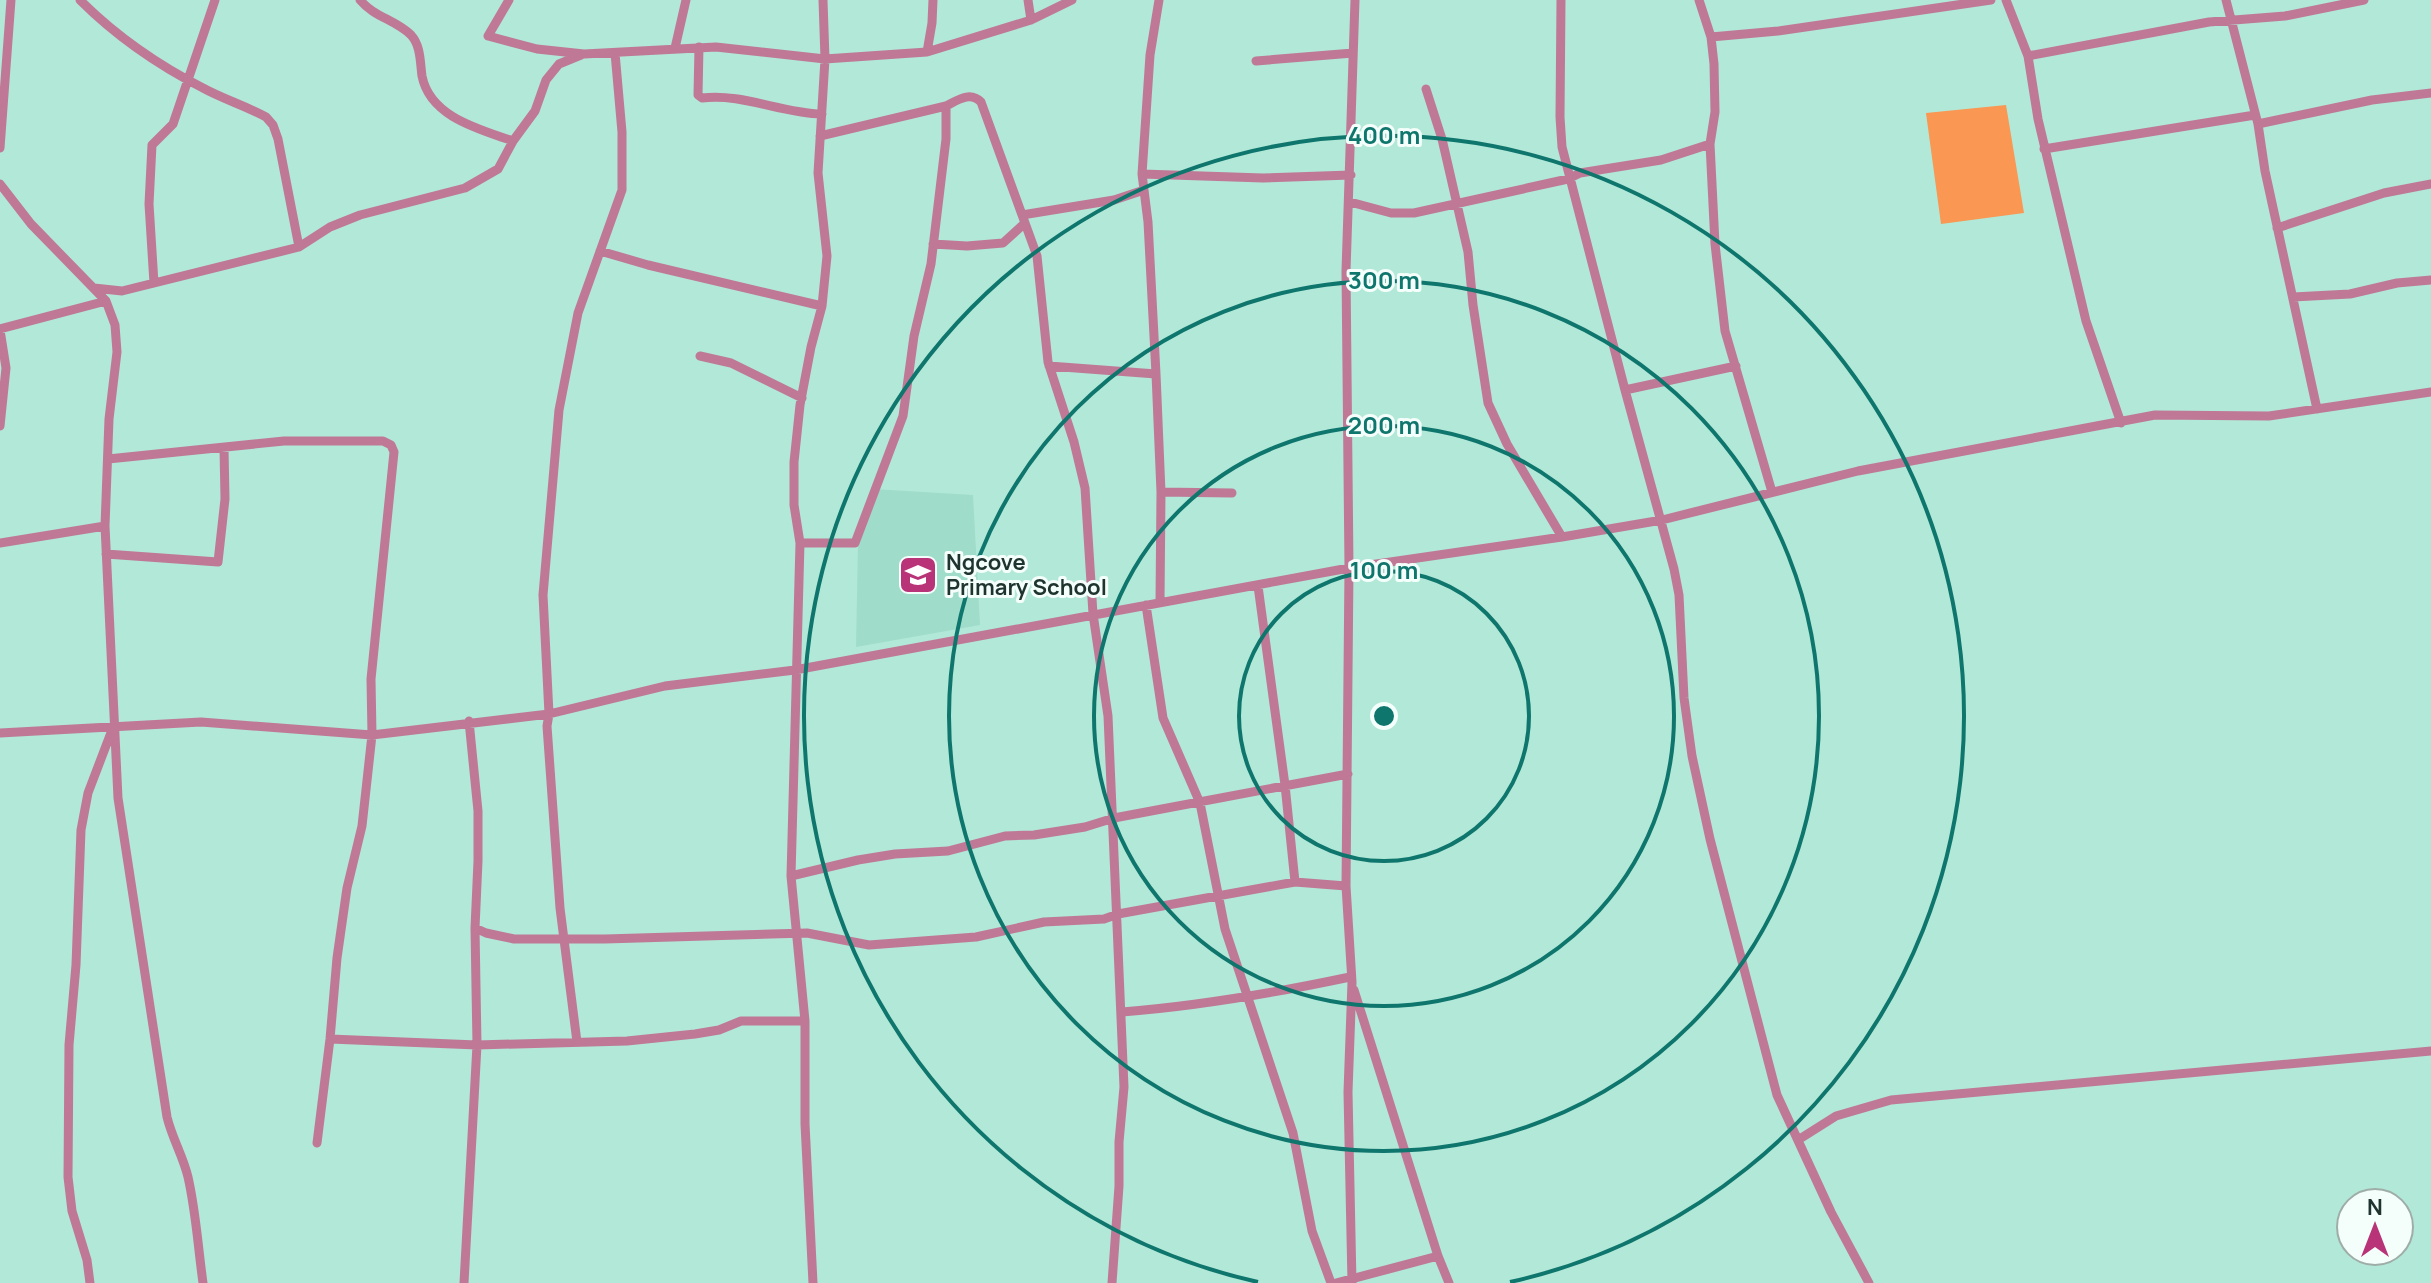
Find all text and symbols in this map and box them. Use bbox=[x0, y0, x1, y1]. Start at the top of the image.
text: 400 m bbox=[1348, 118, 1420, 151]
text: 300 m bbox=[1348, 263, 1420, 296]
text: 200 m bbox=[1348, 408, 1420, 441]
place label: Ngcove Primary School bbox=[946, 547, 1107, 602]
text: 100 m bbox=[1350, 553, 1418, 586]
school or university icon: Ngcove Primary School bbox=[897, 554, 939, 596]
centre of rings bbox=[1370, 702, 1398, 730]
north arrow bbox=[2335, 1187, 2415, 1267]
text: N bbox=[2367, 1192, 2383, 1222]

